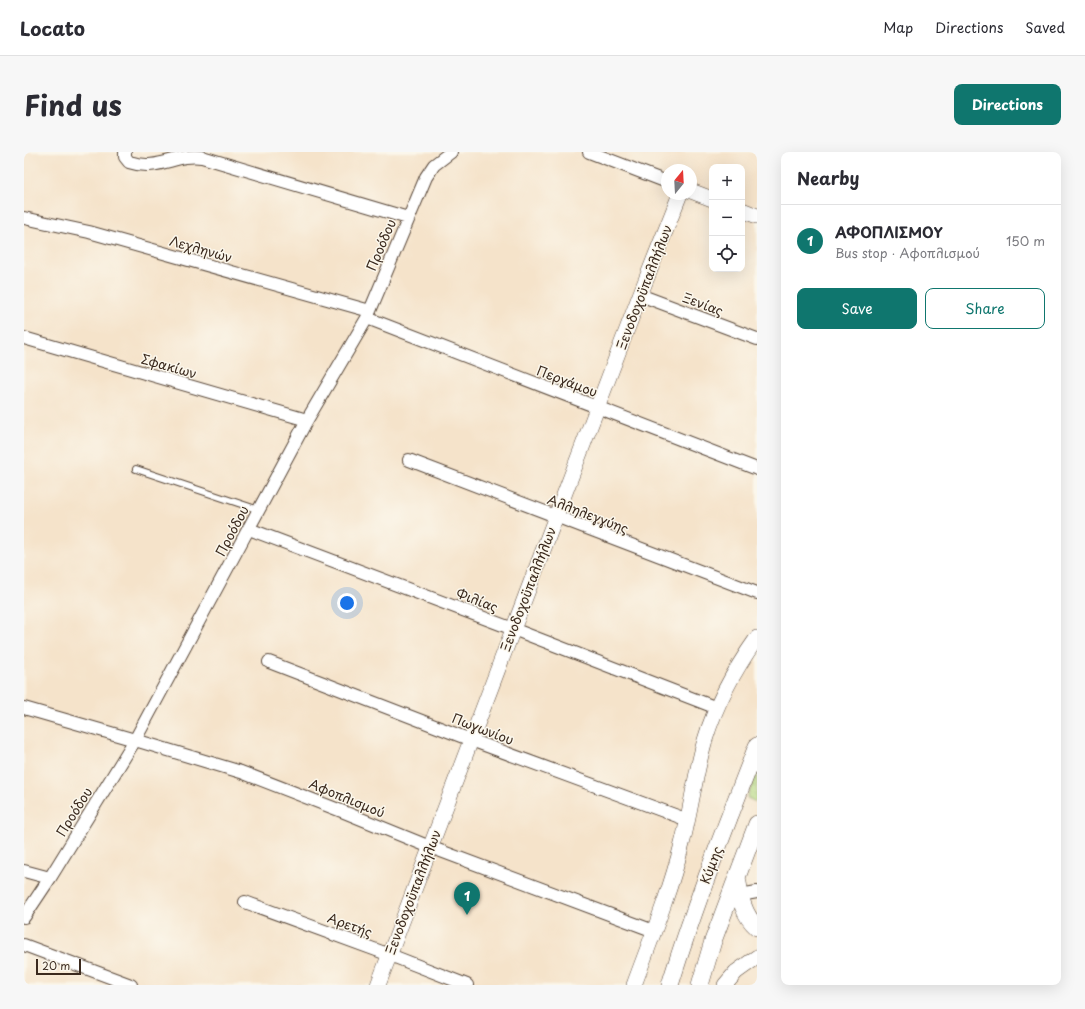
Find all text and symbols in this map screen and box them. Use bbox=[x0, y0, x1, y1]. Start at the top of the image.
text: Locato bbox=[20, 14, 85, 42]
text: Map bbox=[883, 17, 913, 38]
text: Directions bbox=[935, 17, 1003, 38]
text: Saved bbox=[1025, 17, 1065, 38]
text: Find us bbox=[24, 83, 122, 126]
button: Directions bbox=[954, 84, 1061, 125]
north arrow bbox=[661, 164, 697, 200]
map controls bbox=[709, 164, 745, 272]
button: + bbox=[709, 164, 745, 200]
text: Nearby bbox=[797, 165, 859, 191]
button: − bbox=[709, 200, 745, 236]
street label: Προόδου bbox=[361, 216, 400, 274]
text: ΑΦΟΠΛΙΣΜΟΥ bbox=[835, 220, 943, 243]
street label: Ξενοδοχοϋπαλλήλων bbox=[611, 222, 676, 352]
street label: Λεχληνών bbox=[168, 231, 235, 267]
text: 1 bbox=[807, 231, 813, 250]
text: 150 m bbox=[1006, 231, 1045, 250]
button: locate bbox=[709, 236, 745, 272]
text: Bus stop · Αφοπλισμού bbox=[835, 243, 980, 262]
street label: Ξενίας bbox=[680, 287, 726, 320]
button: Save bbox=[797, 288, 917, 329]
button: Share bbox=[925, 288, 1045, 329]
street label: Σφακίων bbox=[139, 349, 199, 383]
street label: Περγάμου bbox=[534, 360, 600, 401]
street label: Αλληλεγγύης bbox=[545, 489, 632, 538]
street label: Προόδου bbox=[210, 502, 253, 560]
street label: Ξενοδοχοϋπαλλήλων bbox=[495, 524, 560, 654]
street label: Φιλίας bbox=[453, 583, 501, 616]
your location bbox=[337, 593, 357, 613]
street label: Πωγωνίου bbox=[450, 708, 517, 749]
street label: Αφοπλισμού bbox=[306, 774, 388, 821]
street label: Προόδου bbox=[51, 783, 96, 840]
street label: Ξενοδοχοϋπαλλήλων bbox=[380, 827, 445, 957]
street label: Κύμης bbox=[695, 843, 726, 886]
pin: 1 bbox=[454, 882, 480, 915]
street label: Αρετής bbox=[325, 908, 375, 941]
scale bar bbox=[36, 957, 81, 976]
text: 20 m bbox=[42, 957, 70, 974]

